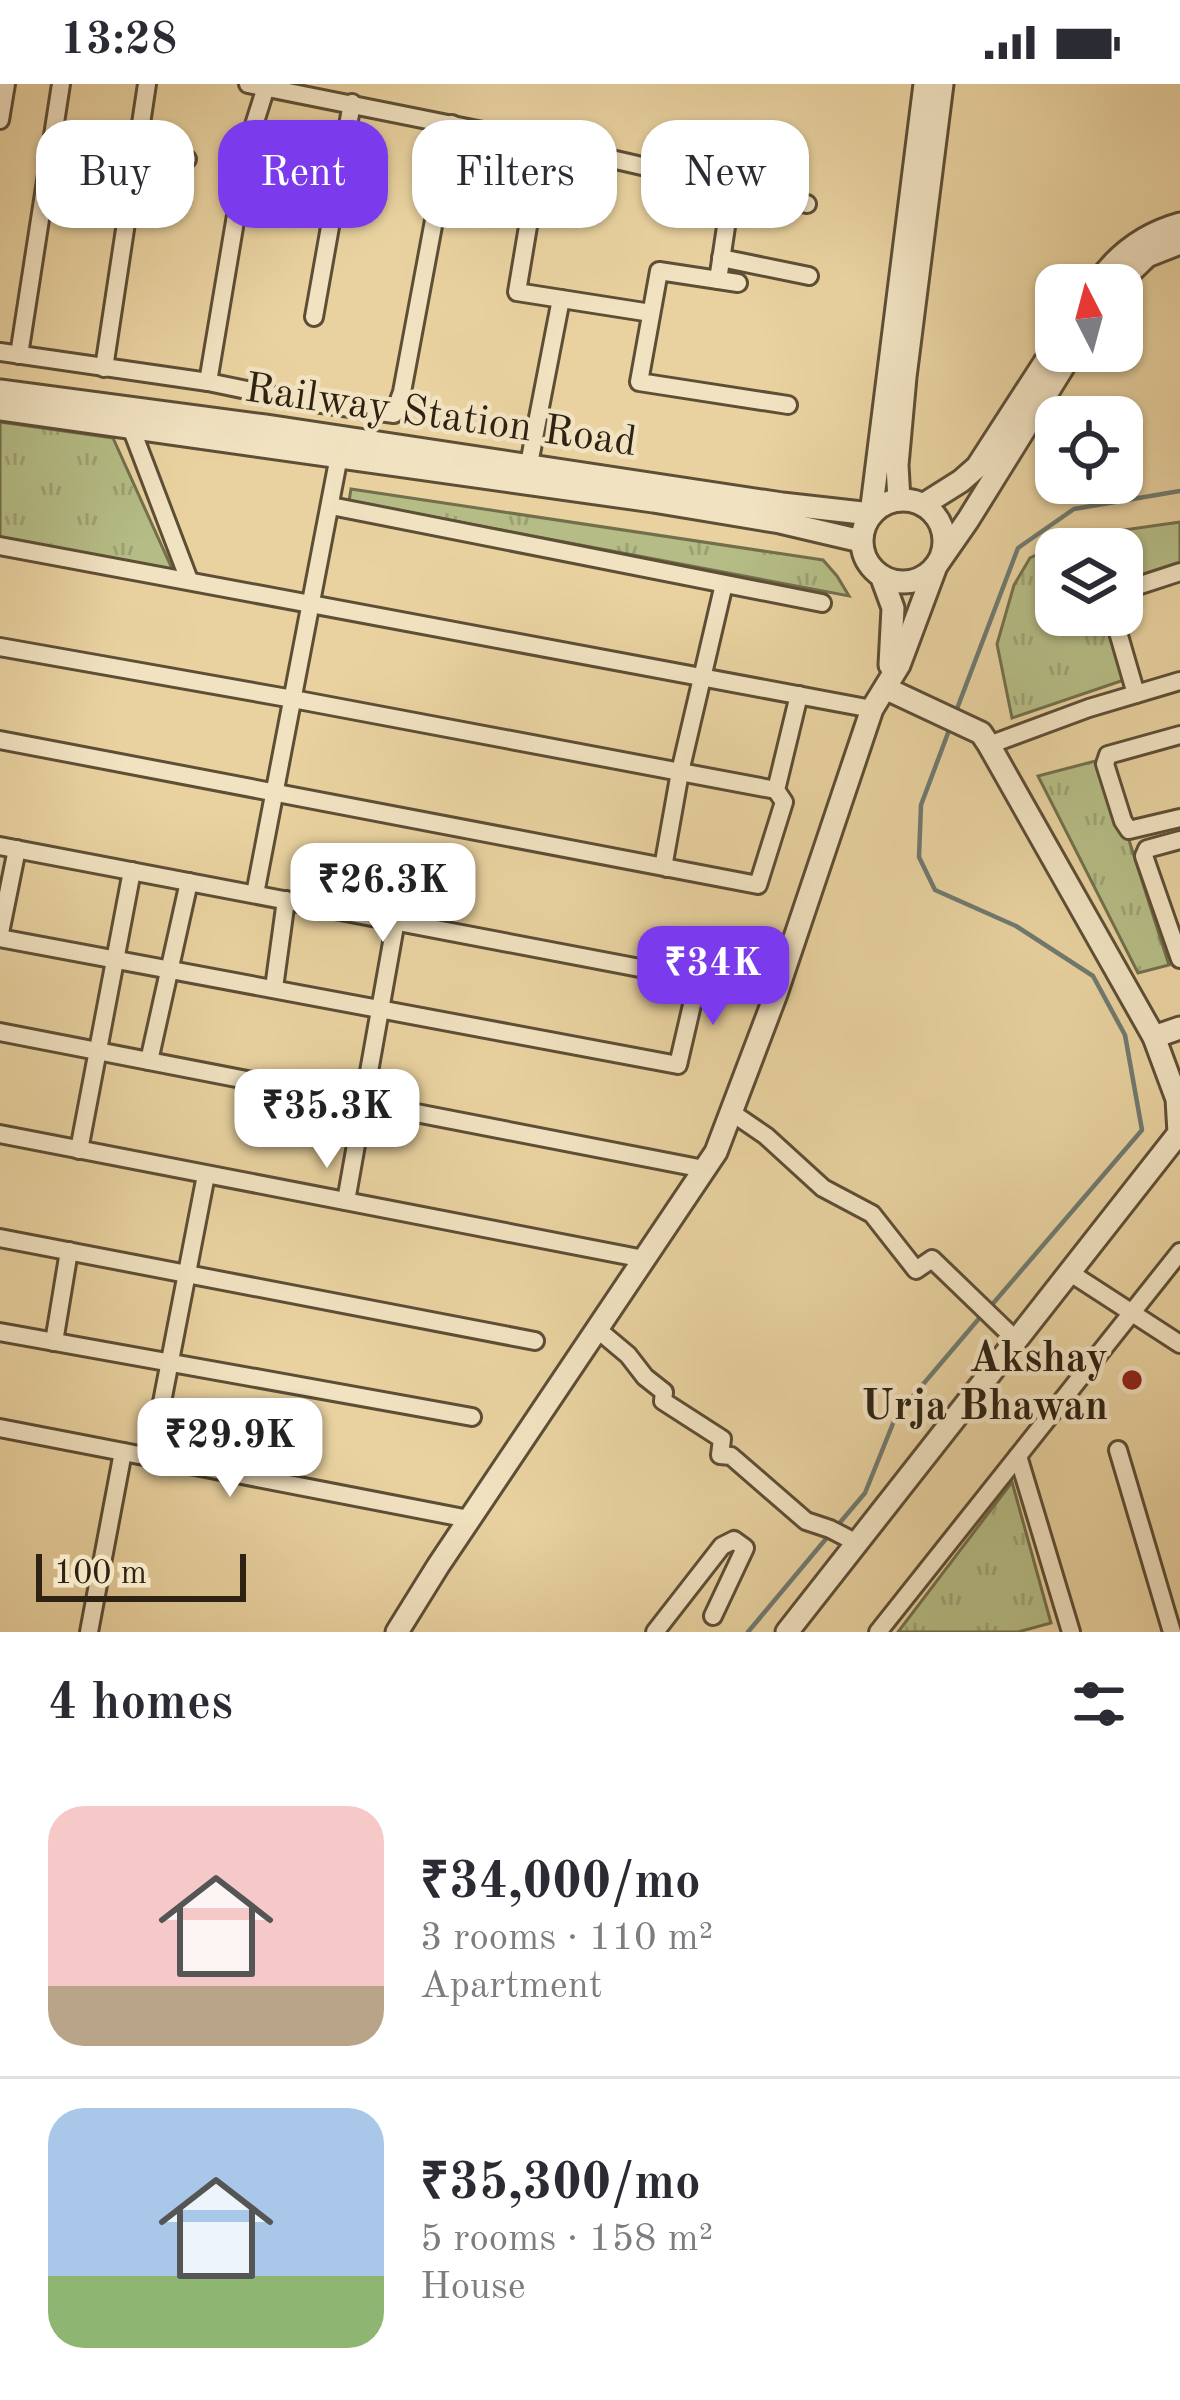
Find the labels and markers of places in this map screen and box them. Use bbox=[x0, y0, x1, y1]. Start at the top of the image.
pin: ₹26.3K bbox=[285, 843, 481, 945]
pin: ₹34K bbox=[642, 926, 784, 1028]
pin: ₹35.3K bbox=[229, 1069, 425, 1171]
place label: Akshay Urja Bhawan bbox=[861, 1339, 1108, 1429]
marker: Akshay Urja Bhawan bbox=[1119, 1367, 1145, 1393]
pin: ₹29.9K bbox=[132, 1398, 328, 1500]

